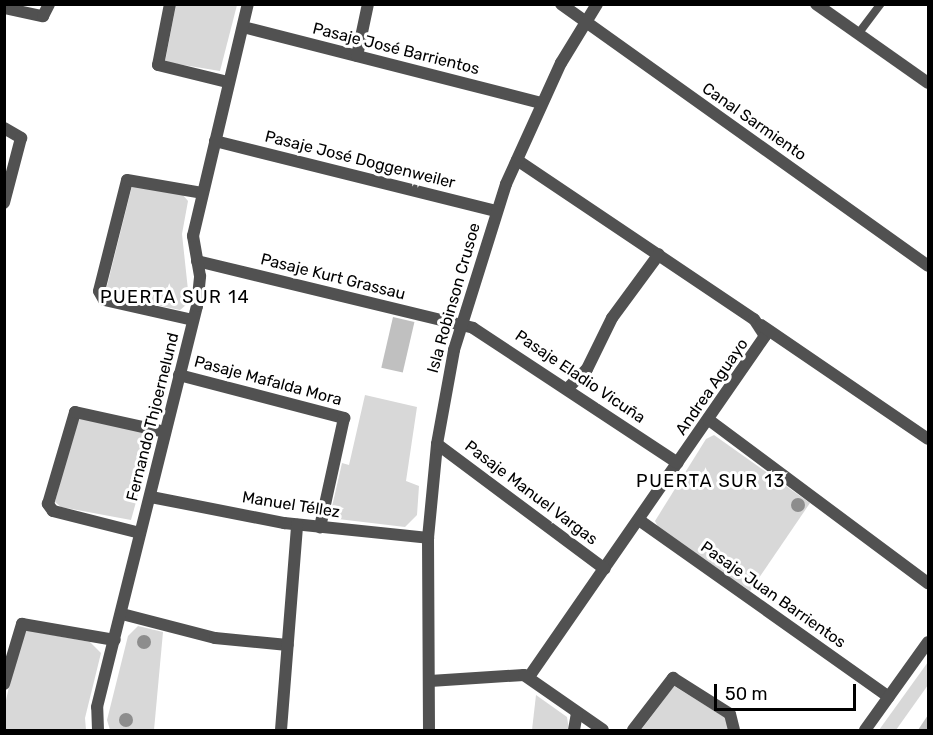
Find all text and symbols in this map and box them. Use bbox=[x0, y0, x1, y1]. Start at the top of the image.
street label: Pasaje José Barrientos bbox=[311, 19, 481, 79]
street label: Canal Sarmiento bbox=[698, 79, 810, 165]
street label: Pasaje José Doggenweiler bbox=[263, 127, 457, 193]
street label: Isla Robinson Crusoe bbox=[423, 221, 485, 375]
street label: Pasaje Kurt Grassau bbox=[259, 250, 407, 304]
district label: PUERTA SUR 14 bbox=[100, 286, 250, 308]
street label: Pasaje Eladio Vicuña bbox=[511, 326, 649, 428]
street label: Fernando Thjoernelund bbox=[123, 331, 183, 503]
street label: Andrea Aguayo bbox=[672, 335, 752, 439]
street label: Pasaje Mafalda Mora bbox=[192, 352, 344, 410]
street label: Pasaje Manuel Vargas bbox=[461, 437, 601, 549]
district label: PUERTA SUR 13 bbox=[636, 470, 786, 492]
street label: Manuel Téllez bbox=[241, 488, 341, 522]
street label: Pasaje Juan Barrientos bbox=[697, 538, 849, 652]
scale bar bbox=[717, 672, 860, 710]
text: 50 m bbox=[725, 683, 768, 705]

